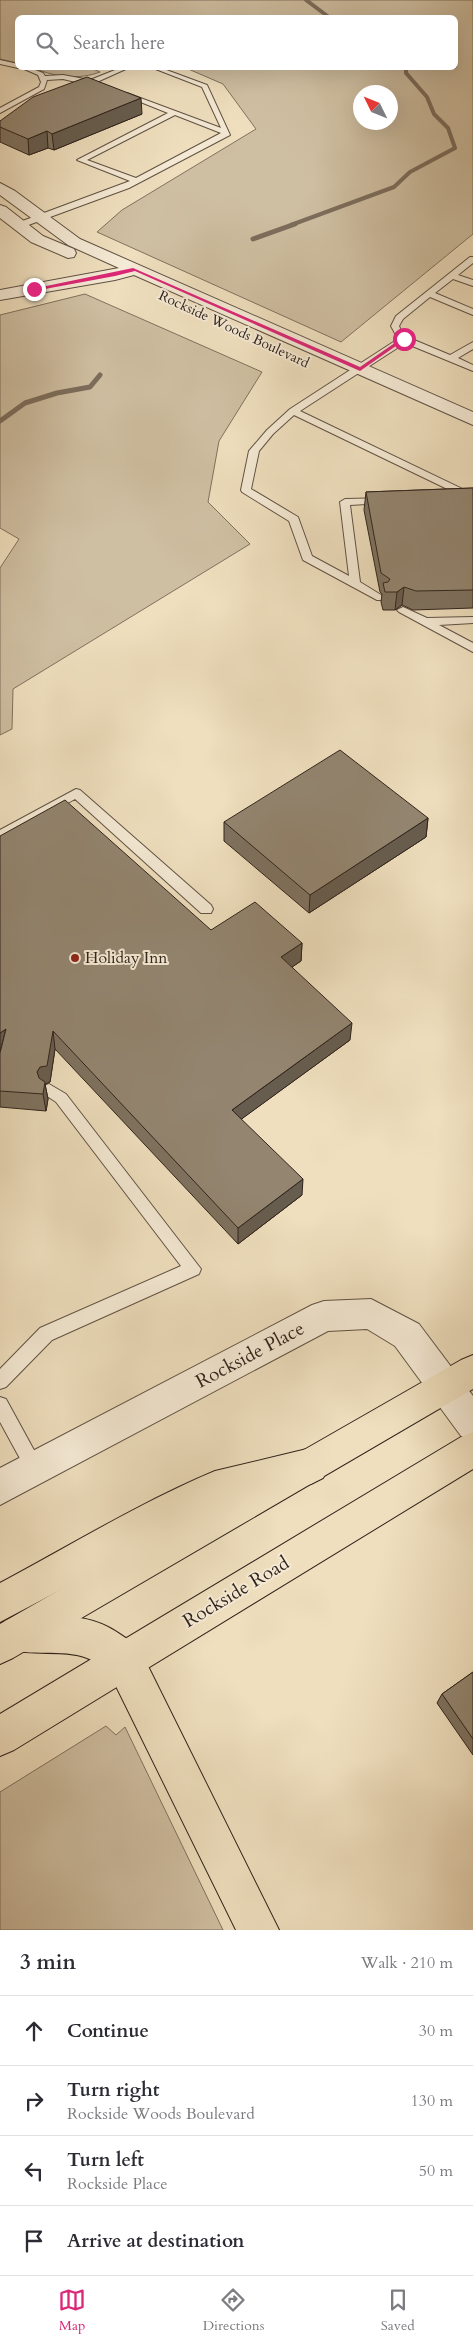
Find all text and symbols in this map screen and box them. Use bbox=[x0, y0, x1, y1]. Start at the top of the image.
search box bbox=[15, 15, 458, 70]
icon: search bbox=[33, 29, 61, 57]
text: Search here bbox=[73, 30, 165, 56]
north arrow bbox=[353, 85, 398, 130]
route end bbox=[23, 278, 46, 301]
street label: Rockside Woods Boulevard bbox=[156, 286, 313, 373]
route start bbox=[393, 328, 416, 351]
place label: Holiday Inn bbox=[85, 947, 167, 969]
marker: Holiday Inn bbox=[69, 952, 81, 964]
street label: Rockside Place bbox=[191, 1315, 309, 1395]
street label: Rockside Road bbox=[178, 1550, 294, 1634]
text: 3 min bbox=[20, 1948, 76, 1977]
text: Walk · 210 m bbox=[361, 1952, 453, 1974]
icon: ahead bbox=[20, 2017, 48, 2045]
text: Continue bbox=[67, 2018, 149, 2044]
text: 30 m bbox=[419, 2020, 453, 2042]
text: Turn right bbox=[67, 2077, 159, 2103]
icon: right bbox=[20, 2087, 48, 2115]
text: 130 m bbox=[411, 2090, 453, 2112]
text: Rockside Woods Boulevard bbox=[67, 2103, 255, 2125]
text: Turn left bbox=[67, 2147, 144, 2173]
icon: left bbox=[20, 2157, 48, 2185]
text: 50 m bbox=[419, 2160, 453, 2182]
text: Rockside Place bbox=[67, 2173, 168, 2195]
icon: arrive bbox=[20, 2227, 48, 2255]
text: Arrive at destination bbox=[67, 2228, 244, 2254]
tab: Map bbox=[58, 2286, 86, 2335]
tab: Directions bbox=[203, 2286, 264, 2335]
tab: Saved bbox=[381, 2286, 415, 2335]

